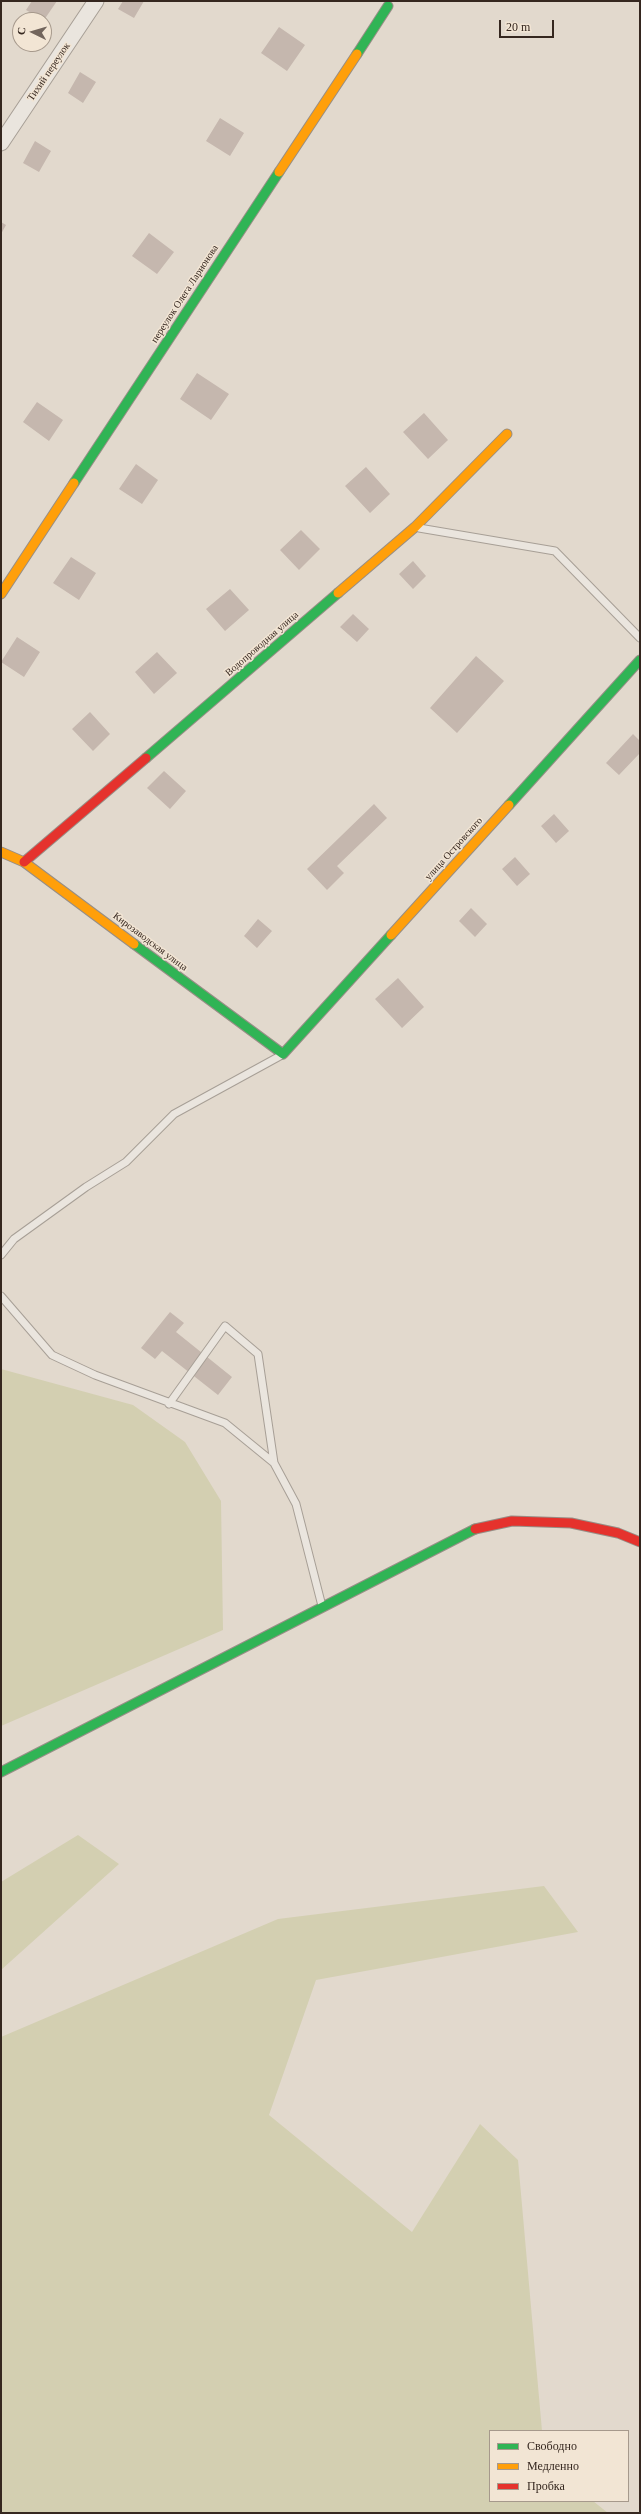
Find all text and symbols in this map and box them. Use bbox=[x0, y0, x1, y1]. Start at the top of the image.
north arrow bbox=[12, 12, 52, 52]
scale bar bbox=[501, 12, 556, 38]
text: 20 m bbox=[506, 20, 530, 34]
text: С bbox=[15, 27, 27, 36]
street label: Тихий переулок bbox=[25, 41, 73, 103]
street label: переулок Олега Ларионова bbox=[149, 243, 221, 345]
street label: Водопроводная улица bbox=[223, 609, 301, 679]
street label: улица Островского bbox=[423, 815, 485, 883]
street label: Кирозаводская улица bbox=[110, 910, 190, 974]
legend bbox=[489, 2430, 629, 2502]
text: Свободно bbox=[527, 2439, 577, 2453]
text: Медленно bbox=[527, 2459, 579, 2473]
text: Пробка bbox=[527, 2479, 565, 2493]

